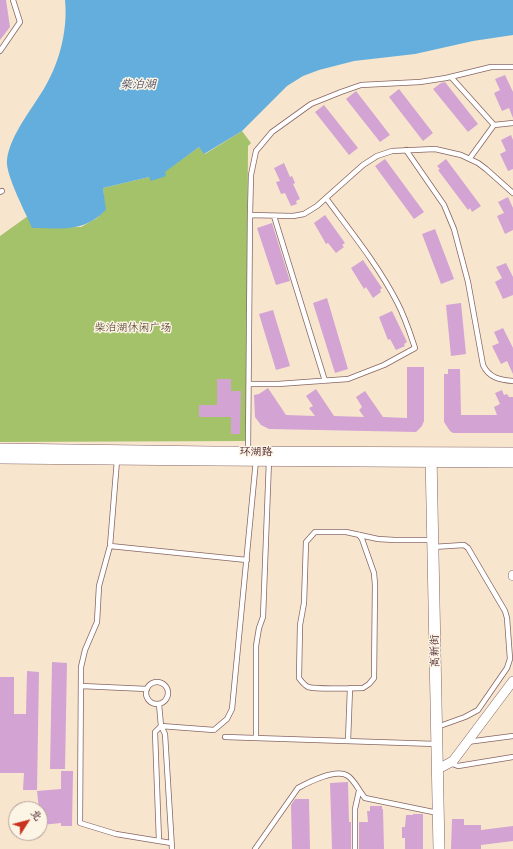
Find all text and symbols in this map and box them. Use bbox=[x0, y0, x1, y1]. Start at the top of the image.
water label: 柴泊湖 bbox=[120, 78, 156, 92]
park label: 柴泊湖休闲广场 bbox=[95, 321, 171, 335]
street label: 环湖路 bbox=[240, 445, 272, 459]
street label: 高新街 bbox=[428, 634, 442, 668]
north arrow bbox=[8, 801, 48, 841]
text: 北 bbox=[28, 806, 46, 823]

